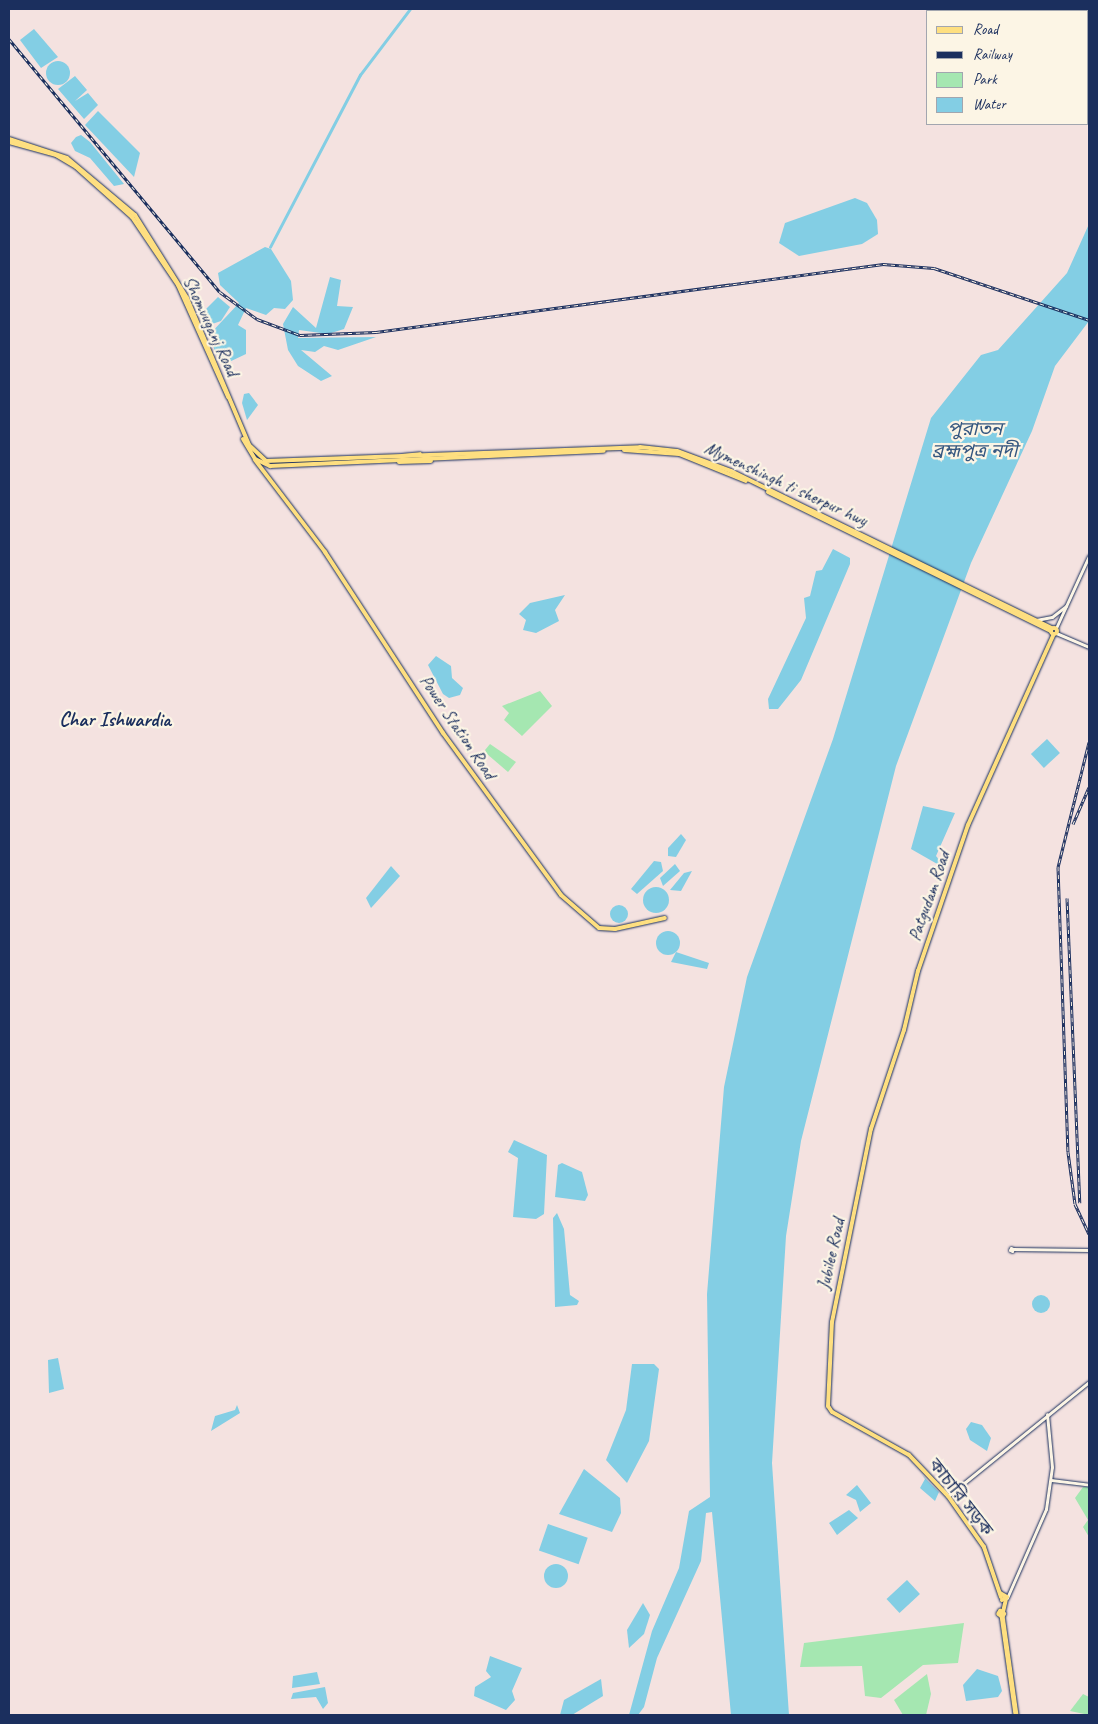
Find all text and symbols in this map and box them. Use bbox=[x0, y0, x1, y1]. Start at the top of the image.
legend bbox=[926, 10, 1088, 125]
text: Road bbox=[973, 20, 998, 39]
text: Railway bbox=[973, 45, 1012, 64]
text: Park bbox=[973, 70, 997, 89]
text: Water bbox=[973, 95, 1006, 114]
street label: Shomvuganj Road bbox=[179, 273, 243, 379]
water label: পুরাতন ব্রহ্মপুত্র নদী bbox=[932, 419, 1018, 463]
street label: Mymenshingh ti sherpur hwy bbox=[701, 437, 871, 531]
street label: Power Station Road bbox=[415, 671, 501, 783]
district label: Char Ishwardia bbox=[60, 707, 170, 731]
street label: Patgudam Road bbox=[904, 848, 954, 944]
street label: Jubilee Road bbox=[813, 1217, 849, 1291]
street label: কাচারি সড়ক bbox=[924, 1454, 998, 1540]

